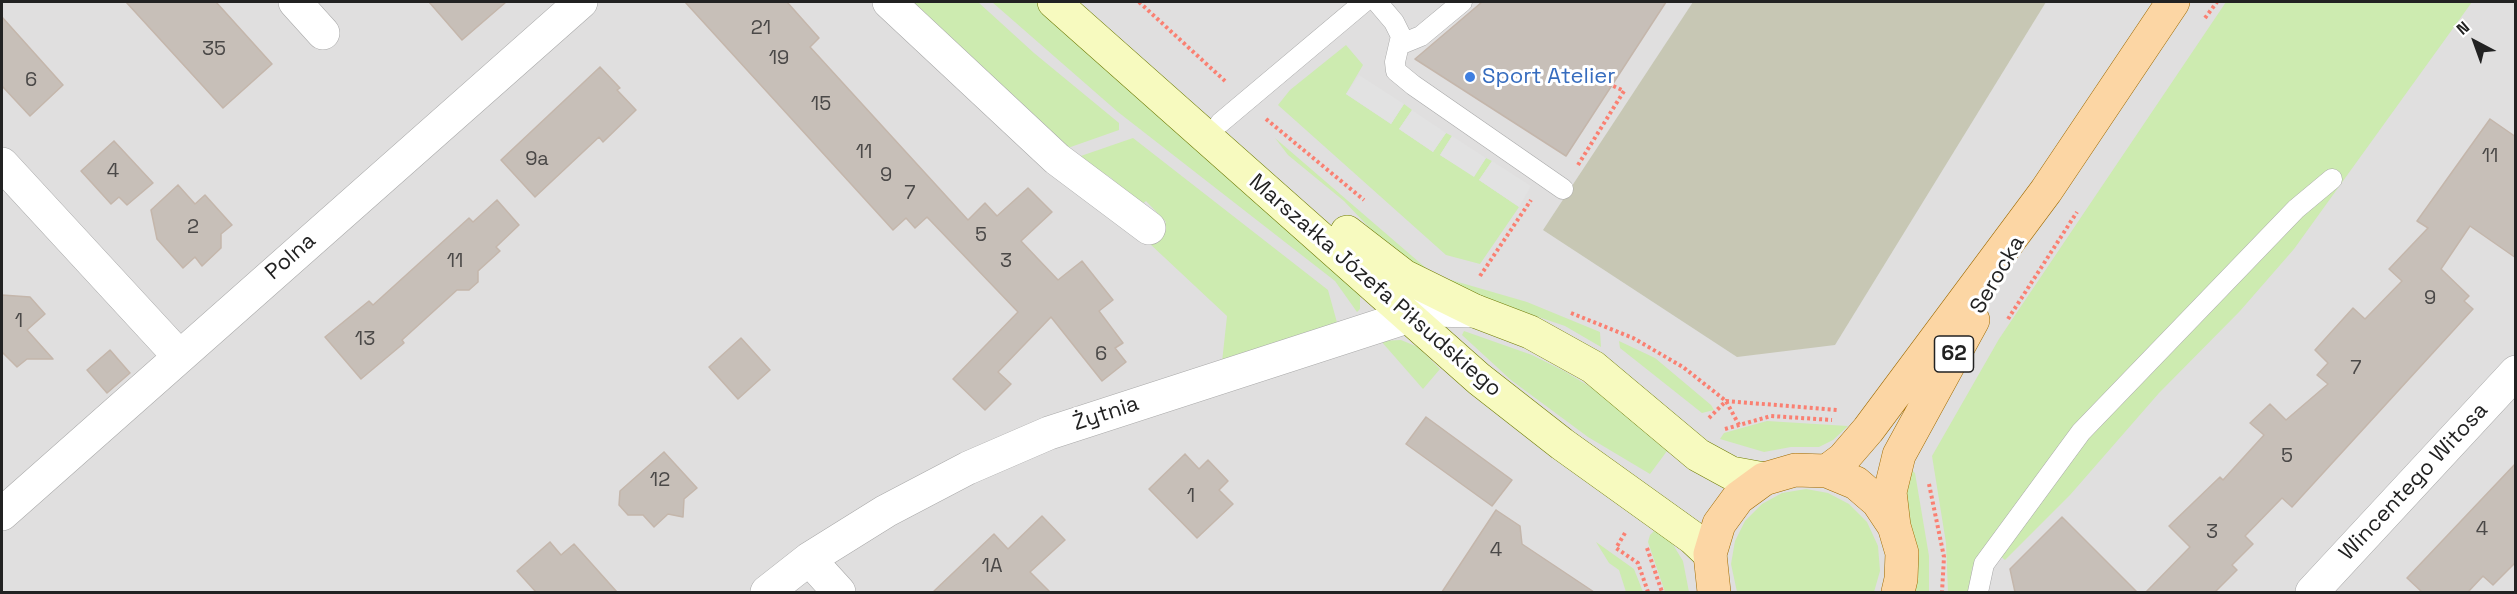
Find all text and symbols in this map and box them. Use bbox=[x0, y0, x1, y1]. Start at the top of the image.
north arrow bbox=[2445, 12, 2505, 72]
house number: 21 bbox=[751, 17, 771, 41]
text: N bbox=[2452, 17, 2474, 39]
house number: 35 bbox=[202, 38, 226, 62]
house number: 19 bbox=[769, 47, 789, 71]
place label: Sport Atelier bbox=[1482, 64, 1616, 90]
house number: 6 bbox=[25, 69, 37, 93]
marker: Sport Atelier bbox=[1463, 70, 1477, 84]
house number: 15 bbox=[811, 93, 831, 117]
house number: 11 bbox=[856, 141, 872, 165]
house number: 11 bbox=[2482, 145, 2498, 169]
house number: 9a bbox=[525, 148, 549, 172]
house number: 4 bbox=[107, 160, 119, 184]
house number: 9 bbox=[880, 164, 892, 188]
street label: Marszałka Józefa Piłsudskiego bbox=[1243, 169, 1507, 403]
house number: 7 bbox=[904, 182, 916, 206]
house number: 2 bbox=[187, 216, 199, 240]
house number: 5 bbox=[975, 224, 987, 248]
street label: Polna bbox=[260, 228, 322, 286]
street label: Serocka bbox=[1965, 231, 2031, 319]
house number: 11 bbox=[447, 250, 463, 274]
house number: 3 bbox=[1000, 250, 1012, 274]
house number: 9 bbox=[2424, 287, 2436, 311]
house number: 1 bbox=[15, 310, 23, 334]
house number: 13 bbox=[355, 328, 375, 352]
road number: 62 bbox=[1934, 336, 1974, 372]
house number: 6 bbox=[1095, 343, 1107, 367]
house number: 7 bbox=[2350, 357, 2362, 381]
street label: Żytnia bbox=[1070, 391, 1142, 437]
street label: Wincentego Witosa bbox=[2334, 398, 2494, 566]
house number: 5 bbox=[2281, 445, 2293, 469]
house number: 12 bbox=[650, 469, 670, 493]
house number: 1 bbox=[1187, 485, 1195, 509]
house number: 4 bbox=[2476, 518, 2488, 542]
house number: 3 bbox=[2206, 521, 2218, 545]
house number: 4 bbox=[1490, 539, 1502, 563]
house number: 1A bbox=[982, 555, 1002, 579]

